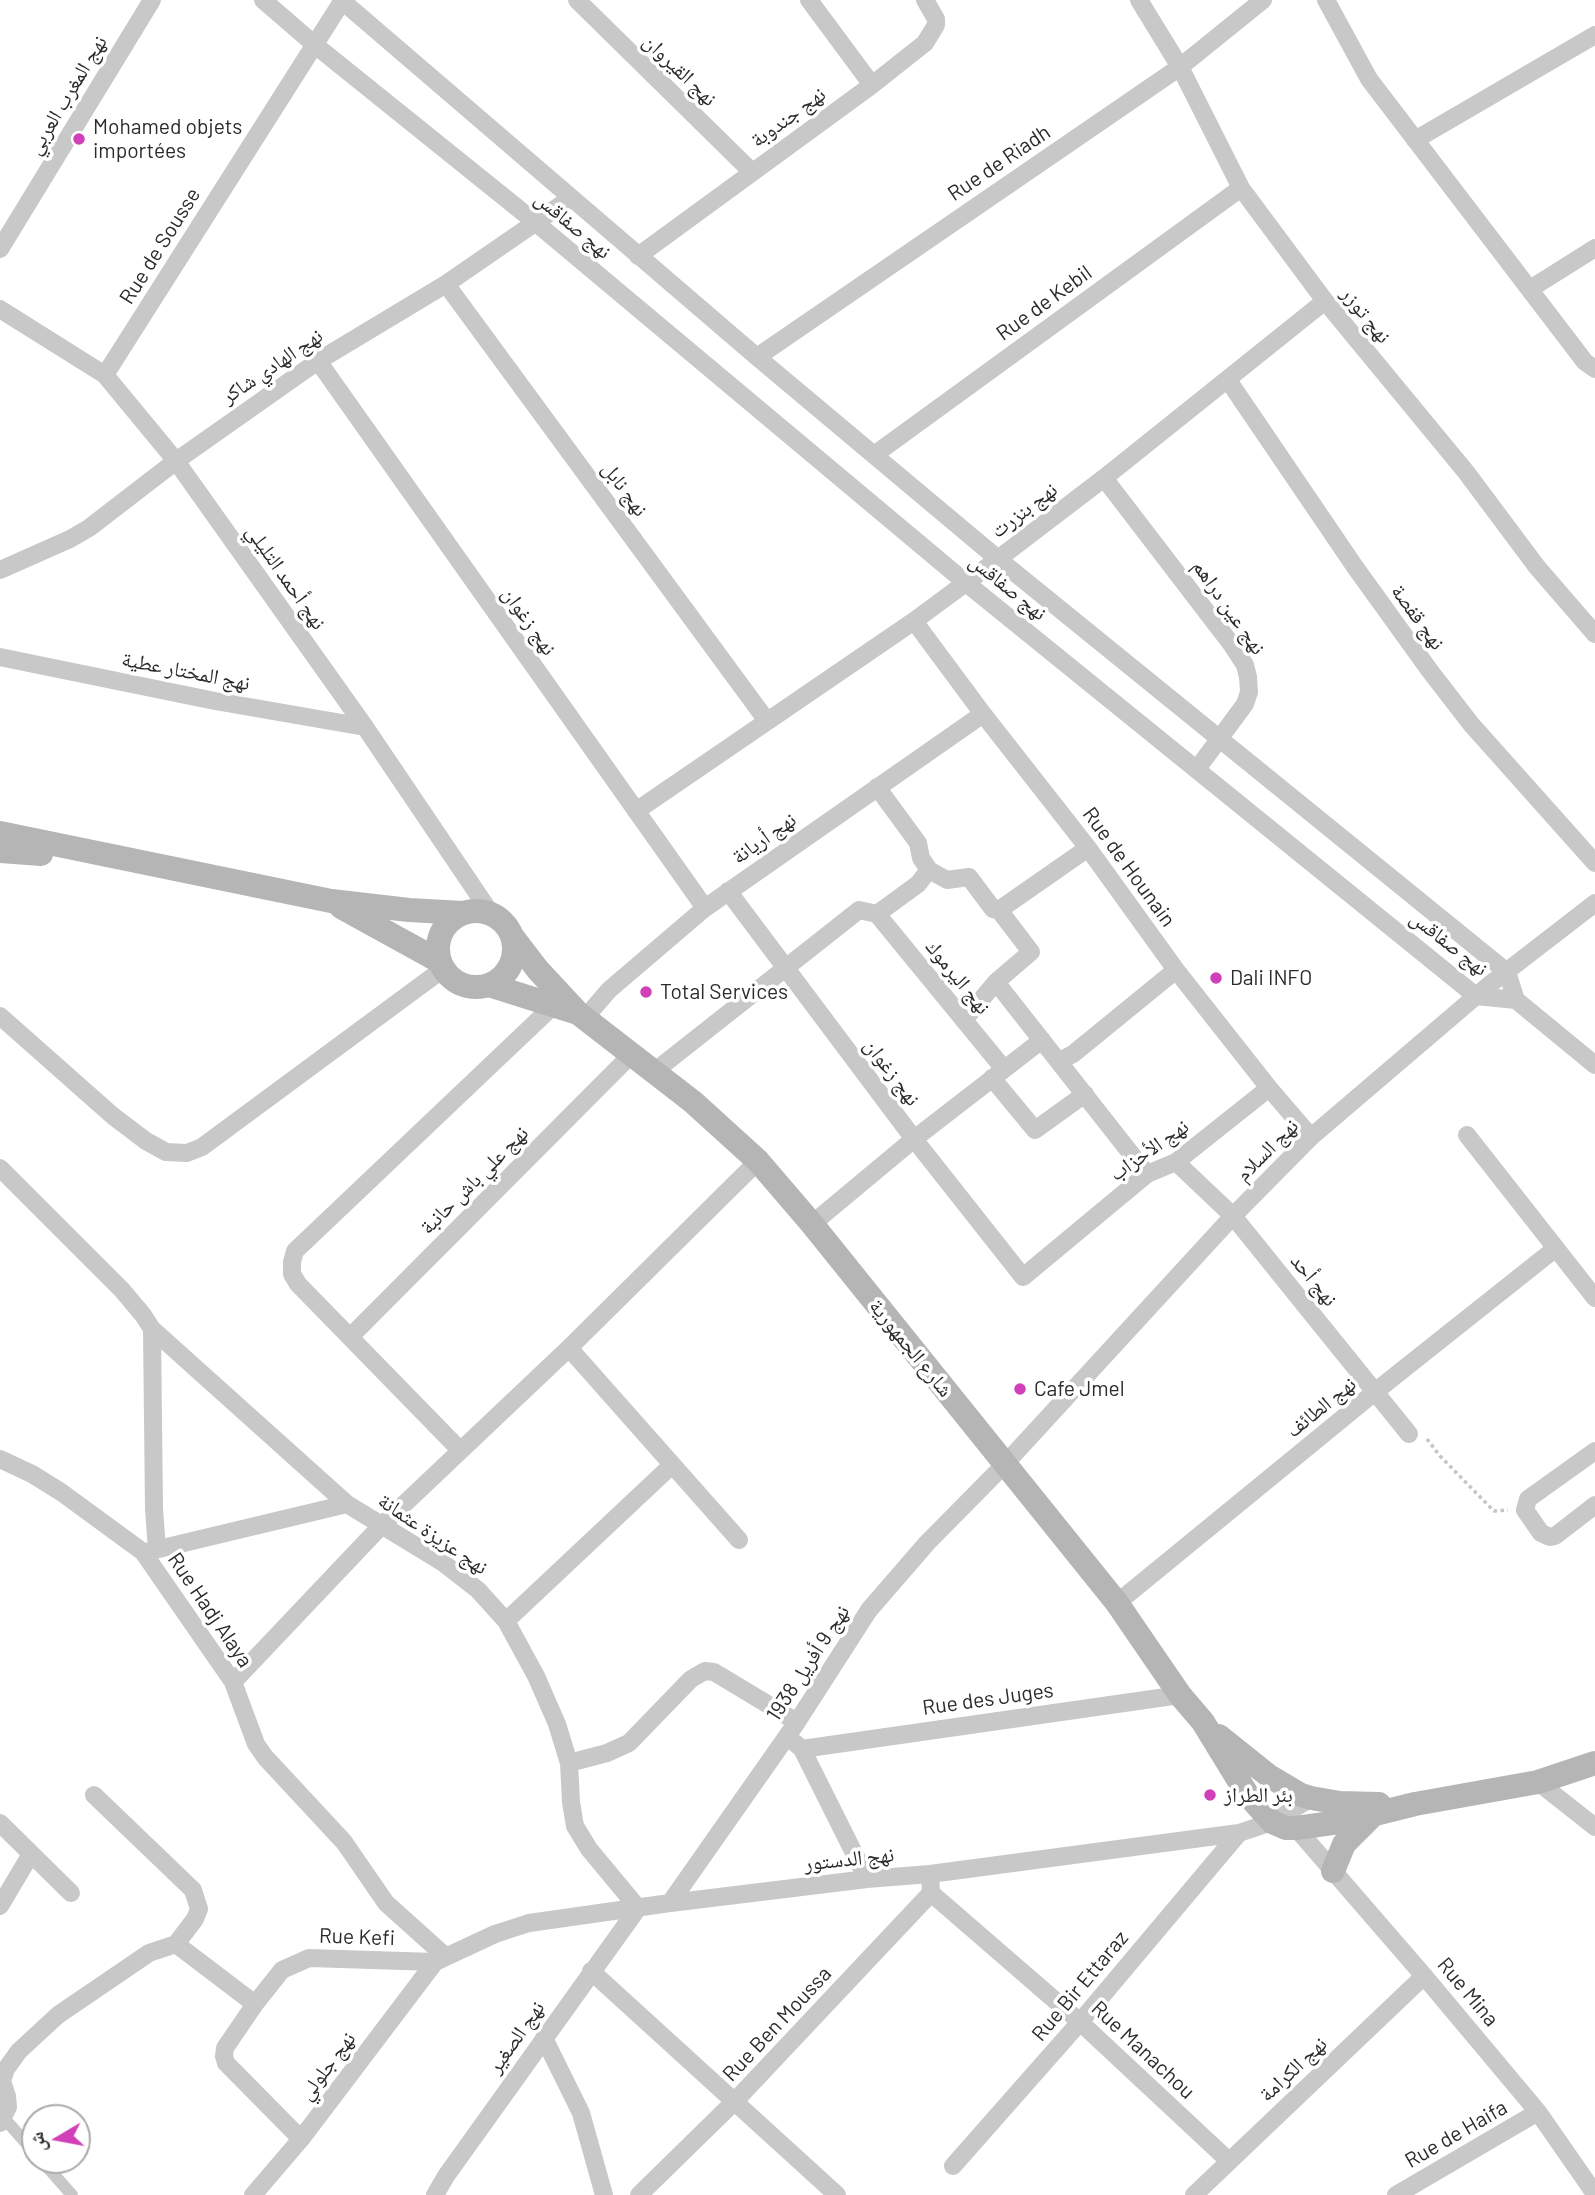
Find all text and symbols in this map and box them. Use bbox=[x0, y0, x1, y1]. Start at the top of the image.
street label: نهج القيروان bbox=[638, 29, 722, 111]
street label: نهج المغرب العربي bbox=[22, 31, 112, 159]
street label: نهج جندوبة bbox=[746, 81, 830, 153]
place label: Mohamed objets importées bbox=[93, 114, 242, 164]
street label: Rue de Riadh bbox=[943, 120, 1055, 206]
marker: Mohamed objets importées bbox=[71, 131, 87, 147]
street label: Rue de Sousse bbox=[114, 183, 206, 309]
street label: نهج صفاقس bbox=[530, 186, 616, 264]
street label: Rue de Kebil bbox=[991, 260, 1097, 346]
street label: نهج توزر bbox=[1336, 282, 1396, 348]
street label: نهج الهادي شاكر bbox=[216, 323, 328, 409]
street label: نهج نابل bbox=[597, 457, 653, 521]
street label: نهج بنزرت bbox=[986, 477, 1062, 543]
street label: نهج أحمد التليلي bbox=[241, 520, 331, 634]
street label: نهج صفاقس bbox=[964, 548, 1052, 626]
street label: نهج عين دراهم bbox=[1187, 555, 1271, 659]
street label: نهج قفصة bbox=[1386, 579, 1450, 655]
street label: نهج زغوان bbox=[496, 582, 562, 660]
street label: نهج المختار عطية bbox=[120, 646, 252, 696]
street label: Rue de Hounain bbox=[1077, 802, 1181, 932]
street label: نهج أريانة bbox=[727, 807, 801, 869]
street label: نهج صفاقس bbox=[1405, 905, 1493, 981]
street label: نهج اليرموك bbox=[920, 935, 996, 1019]
place label: Dali INFO bbox=[1230, 965, 1312, 991]
marker: Dali INFO bbox=[1208, 970, 1224, 986]
place label: Total Services bbox=[660, 979, 788, 1005]
marker: Total Services bbox=[638, 984, 654, 1000]
street label: نهج زغوان bbox=[859, 1033, 925, 1111]
street label: نهج السلام bbox=[1230, 1113, 1304, 1187]
street label: نهج الأحزاب bbox=[1105, 1114, 1193, 1186]
street label: نهج علي باش حانبة bbox=[415, 1121, 533, 1239]
street label: نهج أحد bbox=[1285, 1249, 1343, 1311]
street label: شارع الجمهورية bbox=[864, 1294, 958, 1402]
street label: نهج الطائف bbox=[1281, 1371, 1361, 1443]
place label: Cafe Jmel bbox=[1034, 1376, 1124, 1402]
marker: Cafe Jmel bbox=[1012, 1381, 1028, 1397]
street label: نهج عزيزة عثمانة bbox=[373, 1488, 493, 1580]
street label: Rue Hadj Alaya bbox=[162, 1548, 258, 1672]
street label: نهج 9 أفريل 1938 bbox=[761, 1600, 855, 1726]
street label: Rue des Juges bbox=[921, 1677, 1055, 1721]
place label: بئر الطراز bbox=[1224, 1782, 1293, 1808]
marker: بئر الطراز bbox=[1202, 1787, 1218, 1803]
street label: نهج الدستور bbox=[803, 1842, 895, 1876]
street label: Rue Kefi bbox=[319, 1923, 395, 1951]
street label: Rue Bir Ettaraz bbox=[1027, 1926, 1133, 2046]
street label: Rue Mina bbox=[1432, 1953, 1504, 2031]
street label: Rue Ben Moussa bbox=[717, 1961, 837, 2087]
street label: نهج الصغير bbox=[482, 1996, 550, 2078]
street label: Rue Manachou bbox=[1086, 1996, 1200, 2104]
street label: نهج جلولي bbox=[293, 2027, 361, 2105]
street label: نهج الكرامة bbox=[1254, 2031, 1332, 2107]
street label: Rue de Haifa bbox=[1400, 2095, 1512, 2173]
north arrow bbox=[21, 2104, 91, 2174]
text: ش bbox=[24, 2130, 50, 2154]

